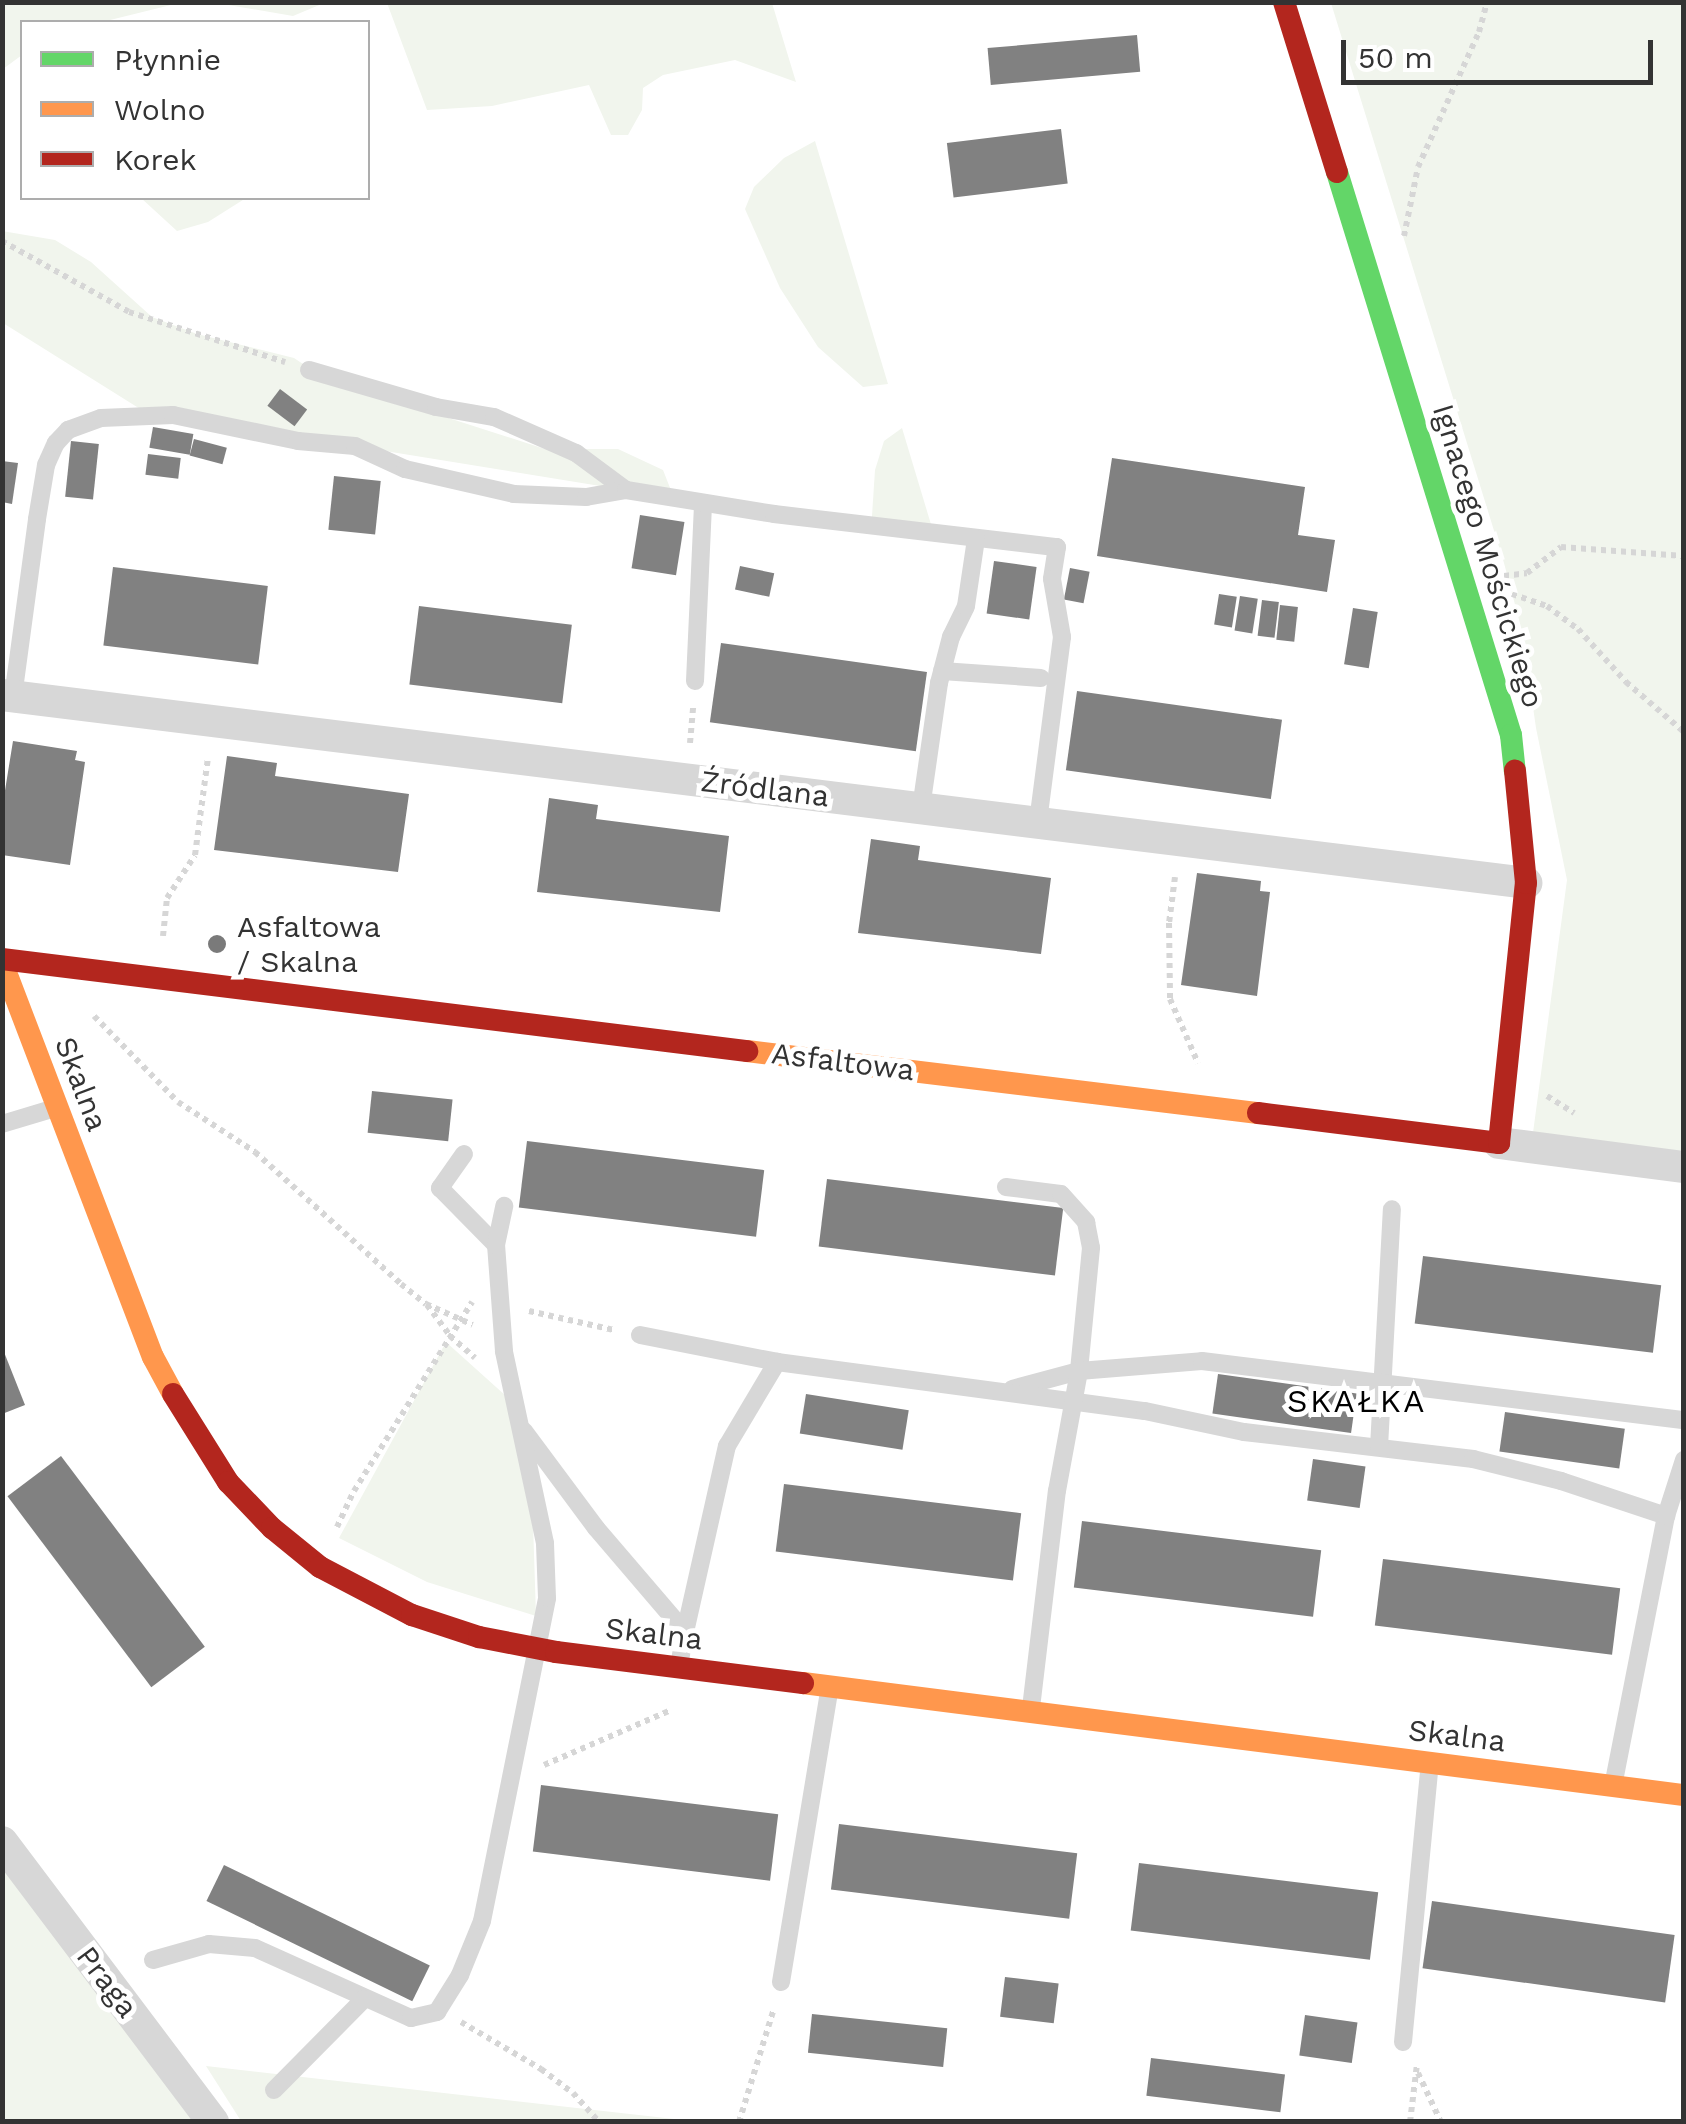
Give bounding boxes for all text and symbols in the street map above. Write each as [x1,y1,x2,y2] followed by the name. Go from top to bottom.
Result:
[20,20,370,200] legend
[1346,20,1658,82] scale bar
[1358,40,1433,75] text: 50 m
[114,42,221,77] text: Płynnie
[114,92,206,127] text: Wolno
[114,142,197,177] text: Korek
[1425,400,1551,712] street label: Ignacego Mościckiego
[699,763,831,815] street label: Źródlana
[237,909,381,980] place label: Asfaltowa / Skalna
[206,933,228,955] marker: Asfaltowa / Skalna
[47,1032,115,1136] street label: Skalna
[769,1035,917,1089] street label: Asfaltowa
[1287,1382,1427,1420] district label: SKAŁKA
[603,1610,705,1658] street label: Skalna
[1406,1712,1508,1760] street label: Skalna
[69,1939,145,2025] street label: Praga

